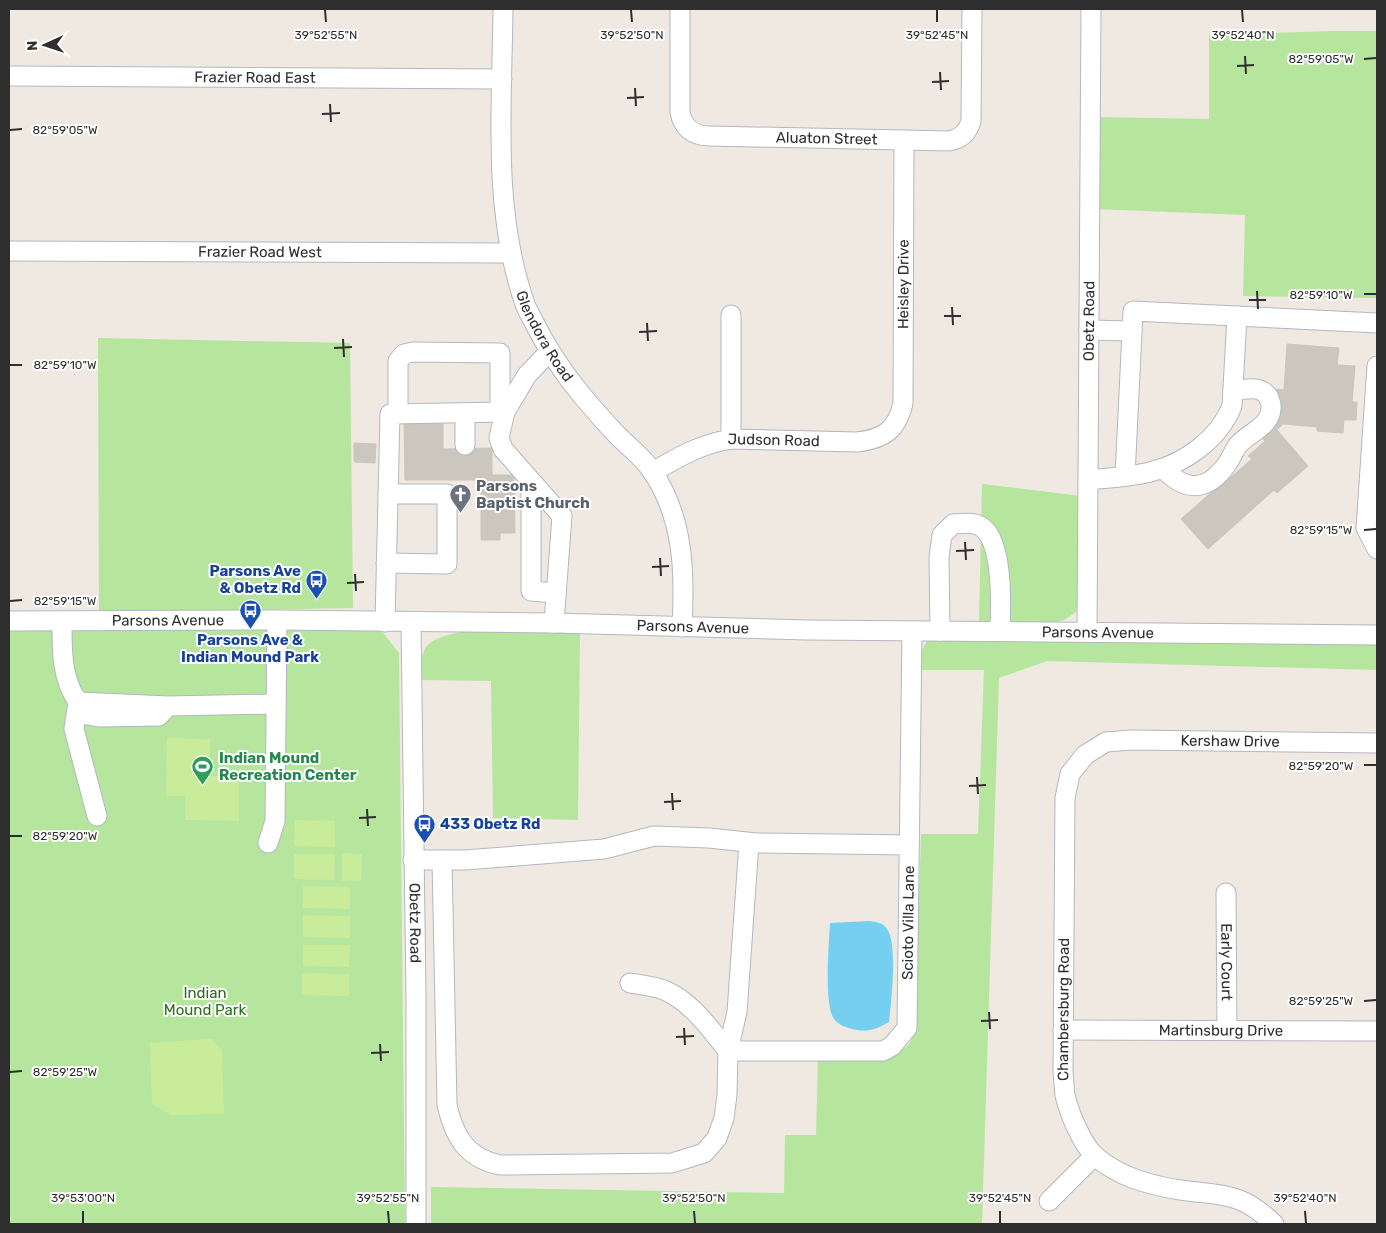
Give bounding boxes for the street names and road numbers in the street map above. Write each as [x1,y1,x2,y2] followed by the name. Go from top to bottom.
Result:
[194,68,316,87] street label: Frazier Road East
[776,128,878,149] street label: Aluaton Street
[894,239,913,329] street label: Heisley Drive
[198,243,322,261] street label: Frazier Road West
[1080,281,1098,361] street label: Obetz Road
[512,288,577,385] street label: Glendora Road
[728,430,820,450] street label: Judson Road
[112,611,224,630] street label: Parsons Avenue
[637,616,749,637] street label: Parsons Avenue
[1042,623,1154,642] street label: Parsons Avenue
[1180,732,1280,751] street label: Kershaw Drive
[899,865,918,980] street label: Scioto Villa Lane
[405,883,425,963] street label: Obetz Road
[1217,923,1236,1001] street label: Early Court
[1054,938,1073,1082] street label: Chambersburg Road
[1159,1021,1283,1040] street label: Martinsburg Drive

